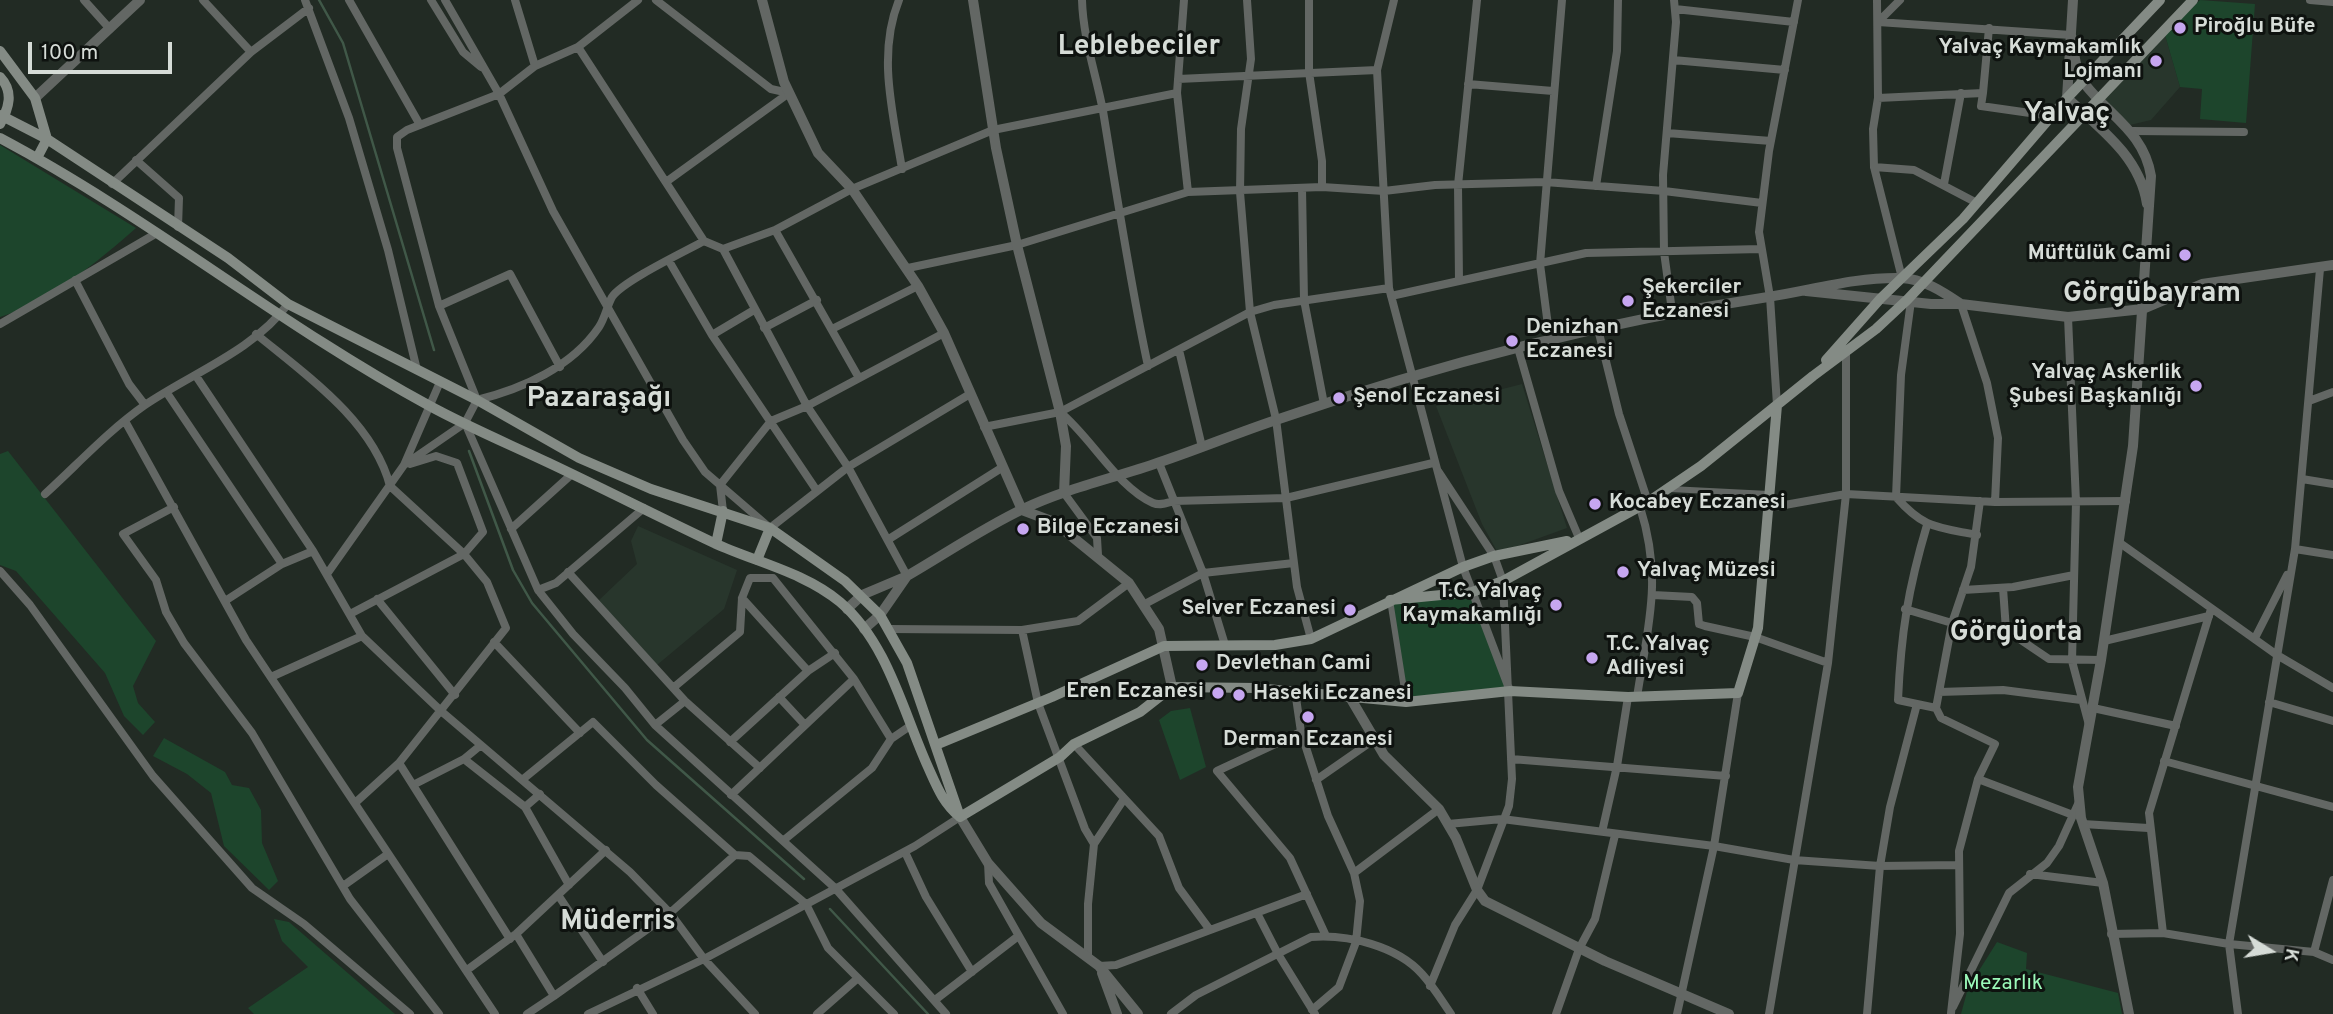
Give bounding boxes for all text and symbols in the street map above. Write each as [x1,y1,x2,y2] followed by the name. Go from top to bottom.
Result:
[2194,15,2315,41] place label: Piroğlu Büfe
[2172,20,2188,36] marker: Piroğlu Büfe
[32,28,175,72] scale bar
[1058,31,1220,65] district label: Leblebeciler
[1938,36,2142,86] place label: Yalvaç Kaymakamlık Lojmanı
[41,40,98,67] text: 100 m
[2148,53,2164,69] marker: Yalvaç Kaymakamlık Lojmanı
[2024,98,2110,132] district label: Yalvaç
[2028,242,2171,268] place label: Müftülük Cami
[2177,247,2193,263] marker: Müftülük Cami
[1642,276,1741,326] place label: Şekerciler Eczanesi
[2063,278,2241,312] district label: Görgübayram
[1620,293,1636,309] marker: Şekerciler Eczanesi
[1526,316,1619,366] place label: Denizhan Eczanesi
[1504,333,1520,349] marker: Denizhan Eczanesi
[2009,361,2182,411] place label: Yalvaç Askerlik Şubesi Başkanlığı
[2188,378,2204,394] marker: Yalvaç Askerlik Şubesi Başkanlığı
[527,383,671,417] district label: Pazaraşağı
[1353,385,1500,411] place label: Şenol Eczanesi
[1331,390,1347,406] marker: Şenol Eczanesi
[1609,491,1786,517] place label: Kocabey Eczanesi
[1587,496,1603,512] marker: Kocabey Eczanesi
[1037,516,1180,542] place label: Bilge Eczanesi
[1015,521,1031,537] marker: Bilge Eczanesi
[1637,559,1776,585] place label: Yalvaç Müzesi
[1615,564,1631,580] marker: Yalvaç Müzesi
[1402,580,1542,630] place label: T.C. Yalvaç Kaymakamlığı
[1181,597,1336,623] place label: Selver Eczanesi
[1548,597,1564,613] marker: T.C. Yalvaç Kaymakamlığı
[1342,602,1358,618] marker: Selver Eczanesi
[1950,617,2082,651] district label: Görgüorta
[1606,633,1710,683] place label: T.C. Yalvaç Adliyesi
[1584,650,1600,666] marker: T.C. Yalvaç Adliyesi
[1216,652,1371,678] place label: Devlethan Cami
[1194,657,1210,673] marker: Devlethan Cami
[1066,680,1204,706] place label: Eren Eczanesi
[1253,682,1412,708] place label: Haseki Eczanesi
[1210,685,1226,701] marker: Eren Eczanesi
[1231,687,1247,703] marker: Haseki Eczanesi
[1300,709,1316,725] marker: Derman Eczanesi
[1223,728,1393,754] place label: Derman Eczanesi
[560,906,676,940] district label: Müderris
[2235,916,2305,986] north arrow
[2278,946,2304,964] text: K
[1963,972,2043,998] park label: Mezarlık

